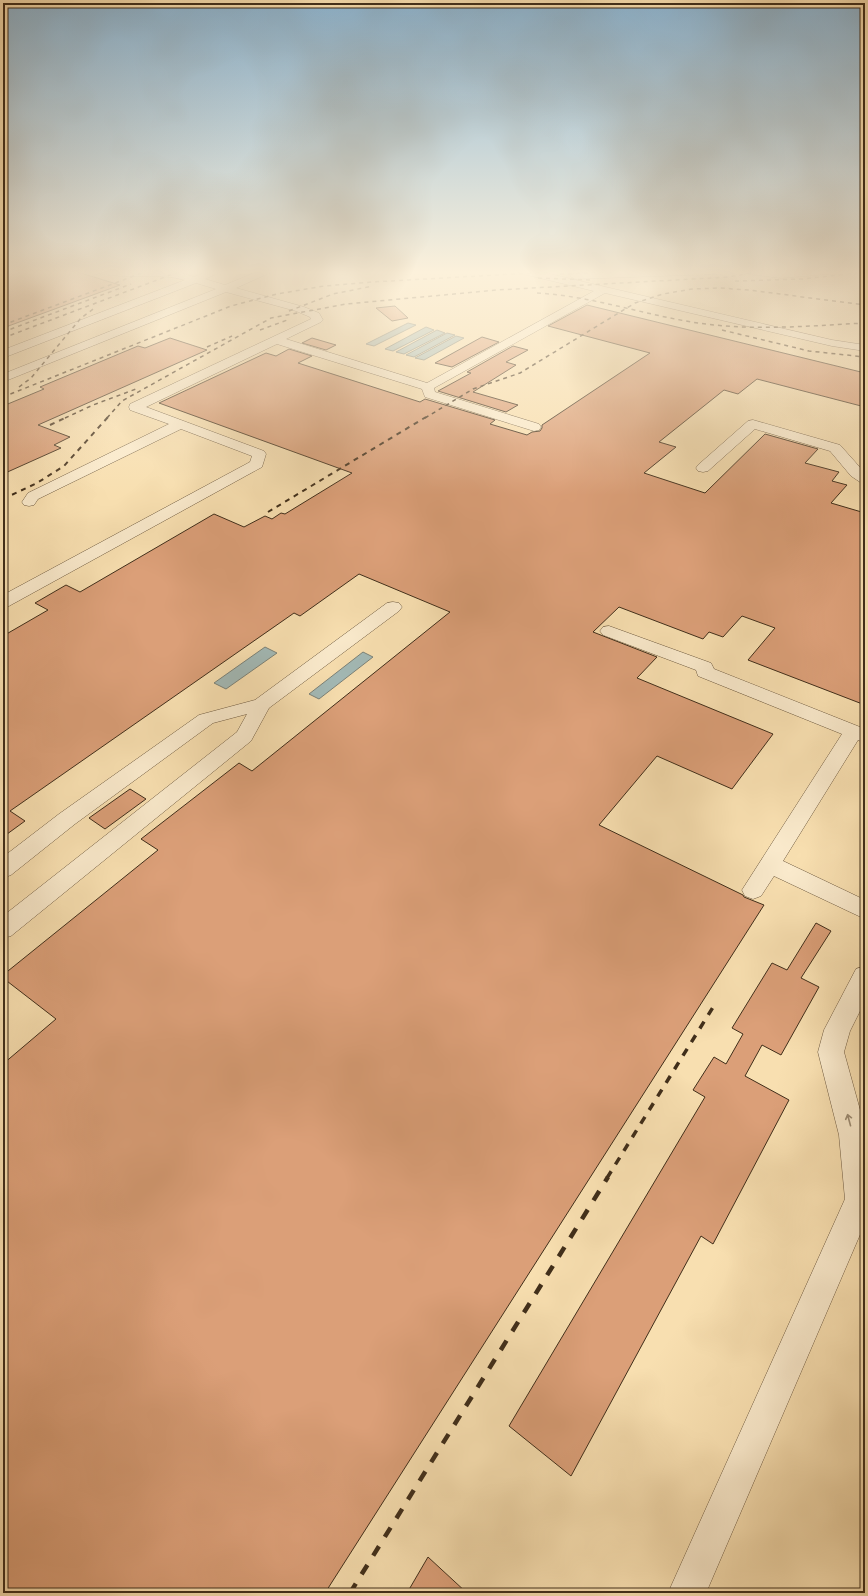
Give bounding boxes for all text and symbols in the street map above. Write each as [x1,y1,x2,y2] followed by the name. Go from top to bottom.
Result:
[845,1114,853,1127] one-way arrow

